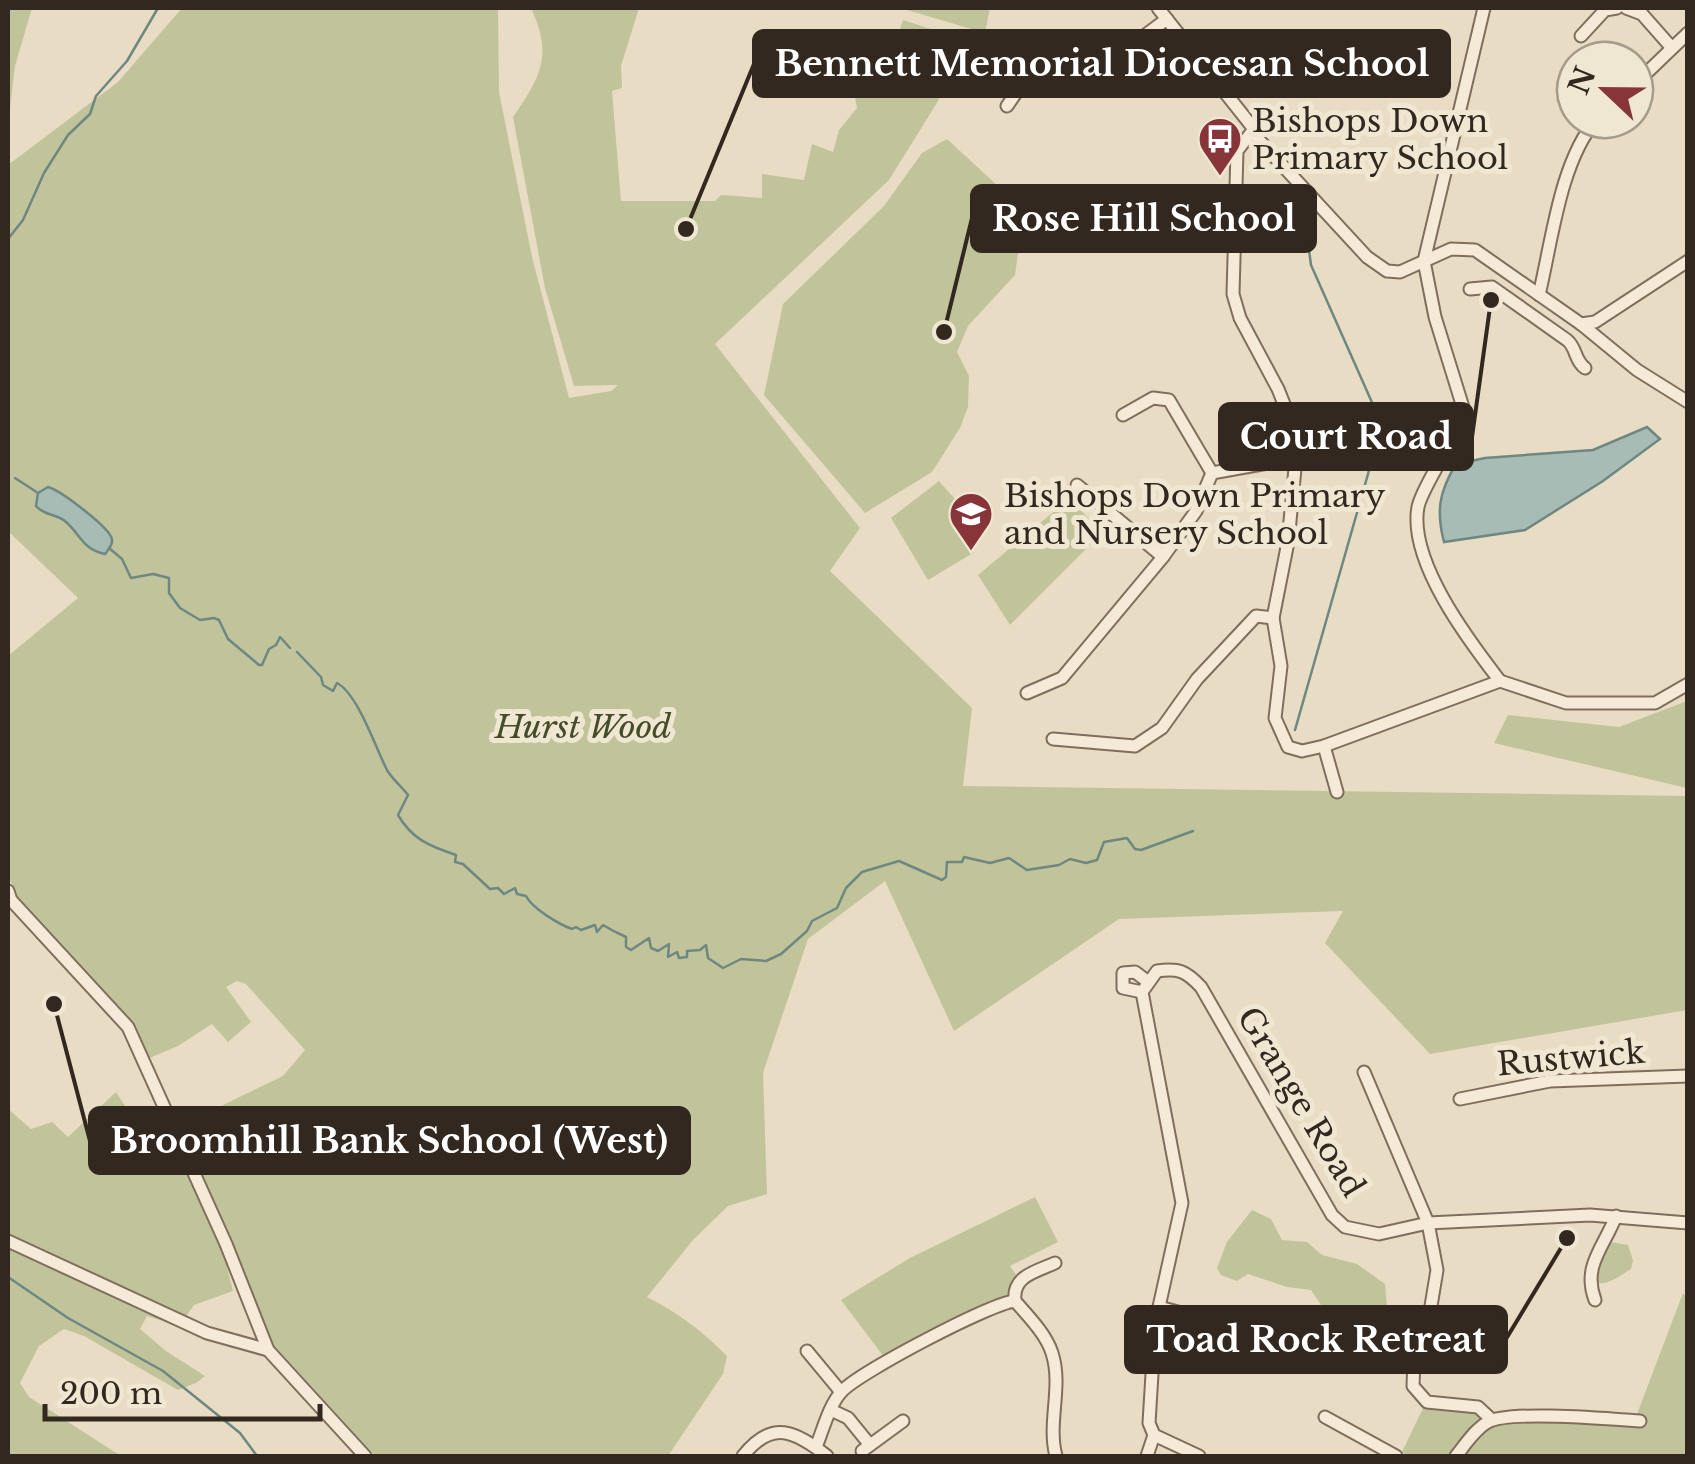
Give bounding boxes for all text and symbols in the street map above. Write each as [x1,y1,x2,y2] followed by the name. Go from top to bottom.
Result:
[754,31,1449,96] callout: Bennett Memorial Diocesan School
[1555,40,1655,140] north arrow
[774,42,1430,85] text: Bennett Memorial Diocesan School
[1561,62,1603,100] text: N
[1252,101,1508,178] place label: Bishops Down Primary School
[1197,116,1243,177] bus stop icon: Bishops Down Primary School
[972,186,1315,251] callout: Rose Hill School
[992,197,1296,240] text: Rose Hill School
[1220,404,1472,469] callout: Court Road
[1240,415,1452,458] text: Court Road
[1004,476,1386,553] place label: Bishops Down Primary and Nursery School
[948,491,994,552] school or university icon: Bishops Down Primary and Nursery School
[494,707,672,747] park label: Hurst Wood
[1229,1000,1373,1204] street label: Grange Road
[1495,1032,1647,1084] street label: Rustwick
[90,1108,689,1173] callout: Broomhill Bank School (West)
[110,1119,668,1162] text: Broomhill Bank School (West)
[1126,1307,1506,1372] callout: Toad Rock Retreat
[1146,1318,1486,1361] text: Toad Rock Retreat
[45,1359,320,1421] scale bar
[60,1375,162,1412] text: 200 m

